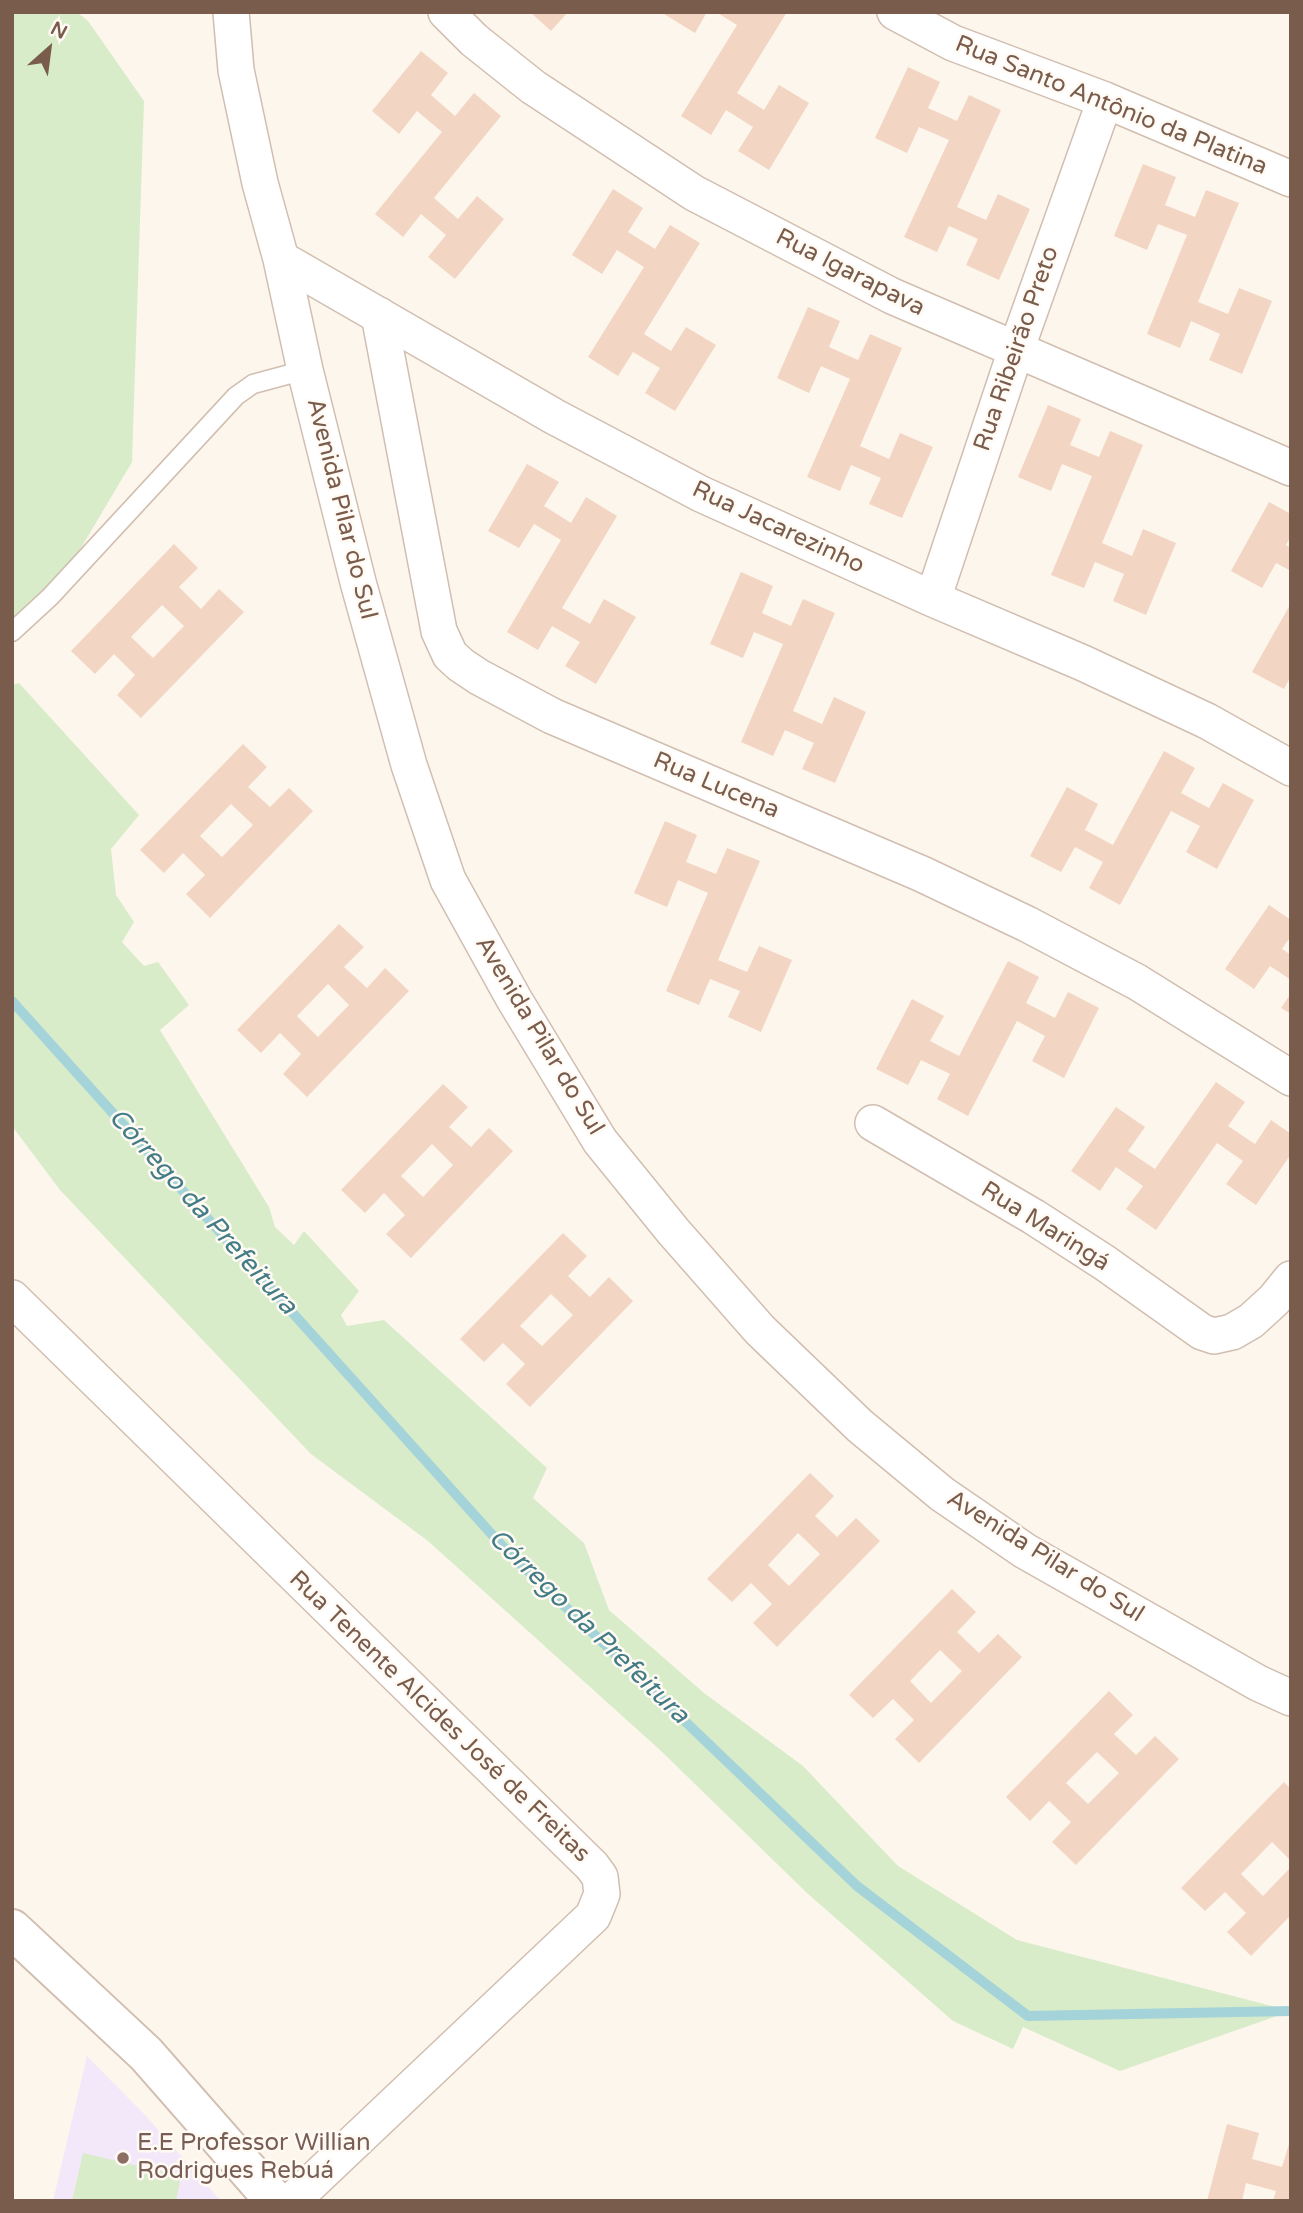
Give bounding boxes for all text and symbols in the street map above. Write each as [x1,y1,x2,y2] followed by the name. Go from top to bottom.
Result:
[14,14,84,84] north arrow
[47,17,71,44] text: N
[951,30,1271,182] street label: Rua Santo Antônio da Platina
[771,223,929,323] street label: Rua Igarapava
[968,243,1066,455] street label: Rua Ribeirão Preto
[300,396,382,622] street label: Avenida Pilar do Sul
[687,476,869,580] street label: Rua Jacarezinho
[649,747,783,825] street label: Rua Lucena
[468,931,610,1141] street label: Avenida Pilar do Sul
[101,1102,303,1322] water label: Córrego da Prefeitura
[975,1176,1115,1278] street label: Rua Maringá
[941,1485,1149,1629] street label: Avenida Pilar do Sul
[481,1523,695,1731] water label: Córrego da Prefeitura
[283,1565,595,1869] street label: Rua Tenente Alcides José de Freitas
[137,2130,370,2186] place label: E.E Professor Willian Rodrigues Rebuá
[115,2150,131,2166] marker: E.E Professor Willian Rodrigues Rebuá

